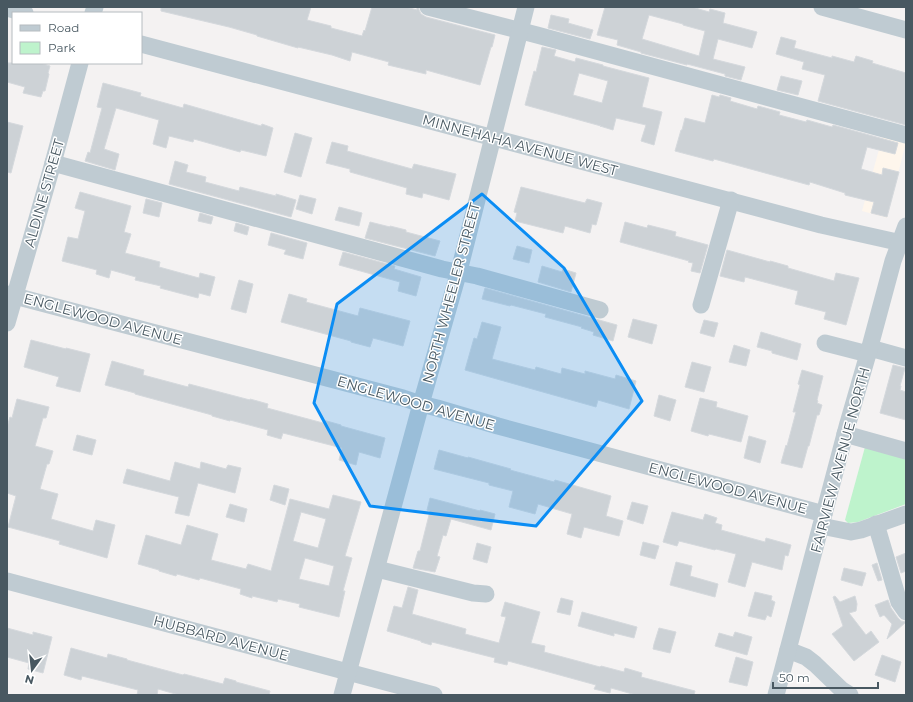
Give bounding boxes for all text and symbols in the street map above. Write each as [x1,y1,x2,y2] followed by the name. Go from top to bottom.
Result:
[12,12,142,64] legend
[48,20,79,35] text: Road
[48,40,76,55] text: Park
[420,110,620,180] street label: MINNEHAHA AVENUE WEST
[20,137,68,249] street label: ALDINE STREET
[418,201,484,385] street label: NORTH WHEELER STREET
[22,289,184,349] street label: ENGLEWOOD AVENUE
[807,365,873,555] street label: FAIRVIEW AVENUE NORTH
[335,372,497,434] street label: ENGLEWOOD AVENUE
[647,458,809,518] street label: ENGLEWOOD AVENUE
[151,611,291,665] street label: HUBBARD AVENUE
[12,650,52,690] north arrow
[773,664,878,690] scale bar
[779,670,810,685] text: 50 m
[23,672,36,688] text: N

